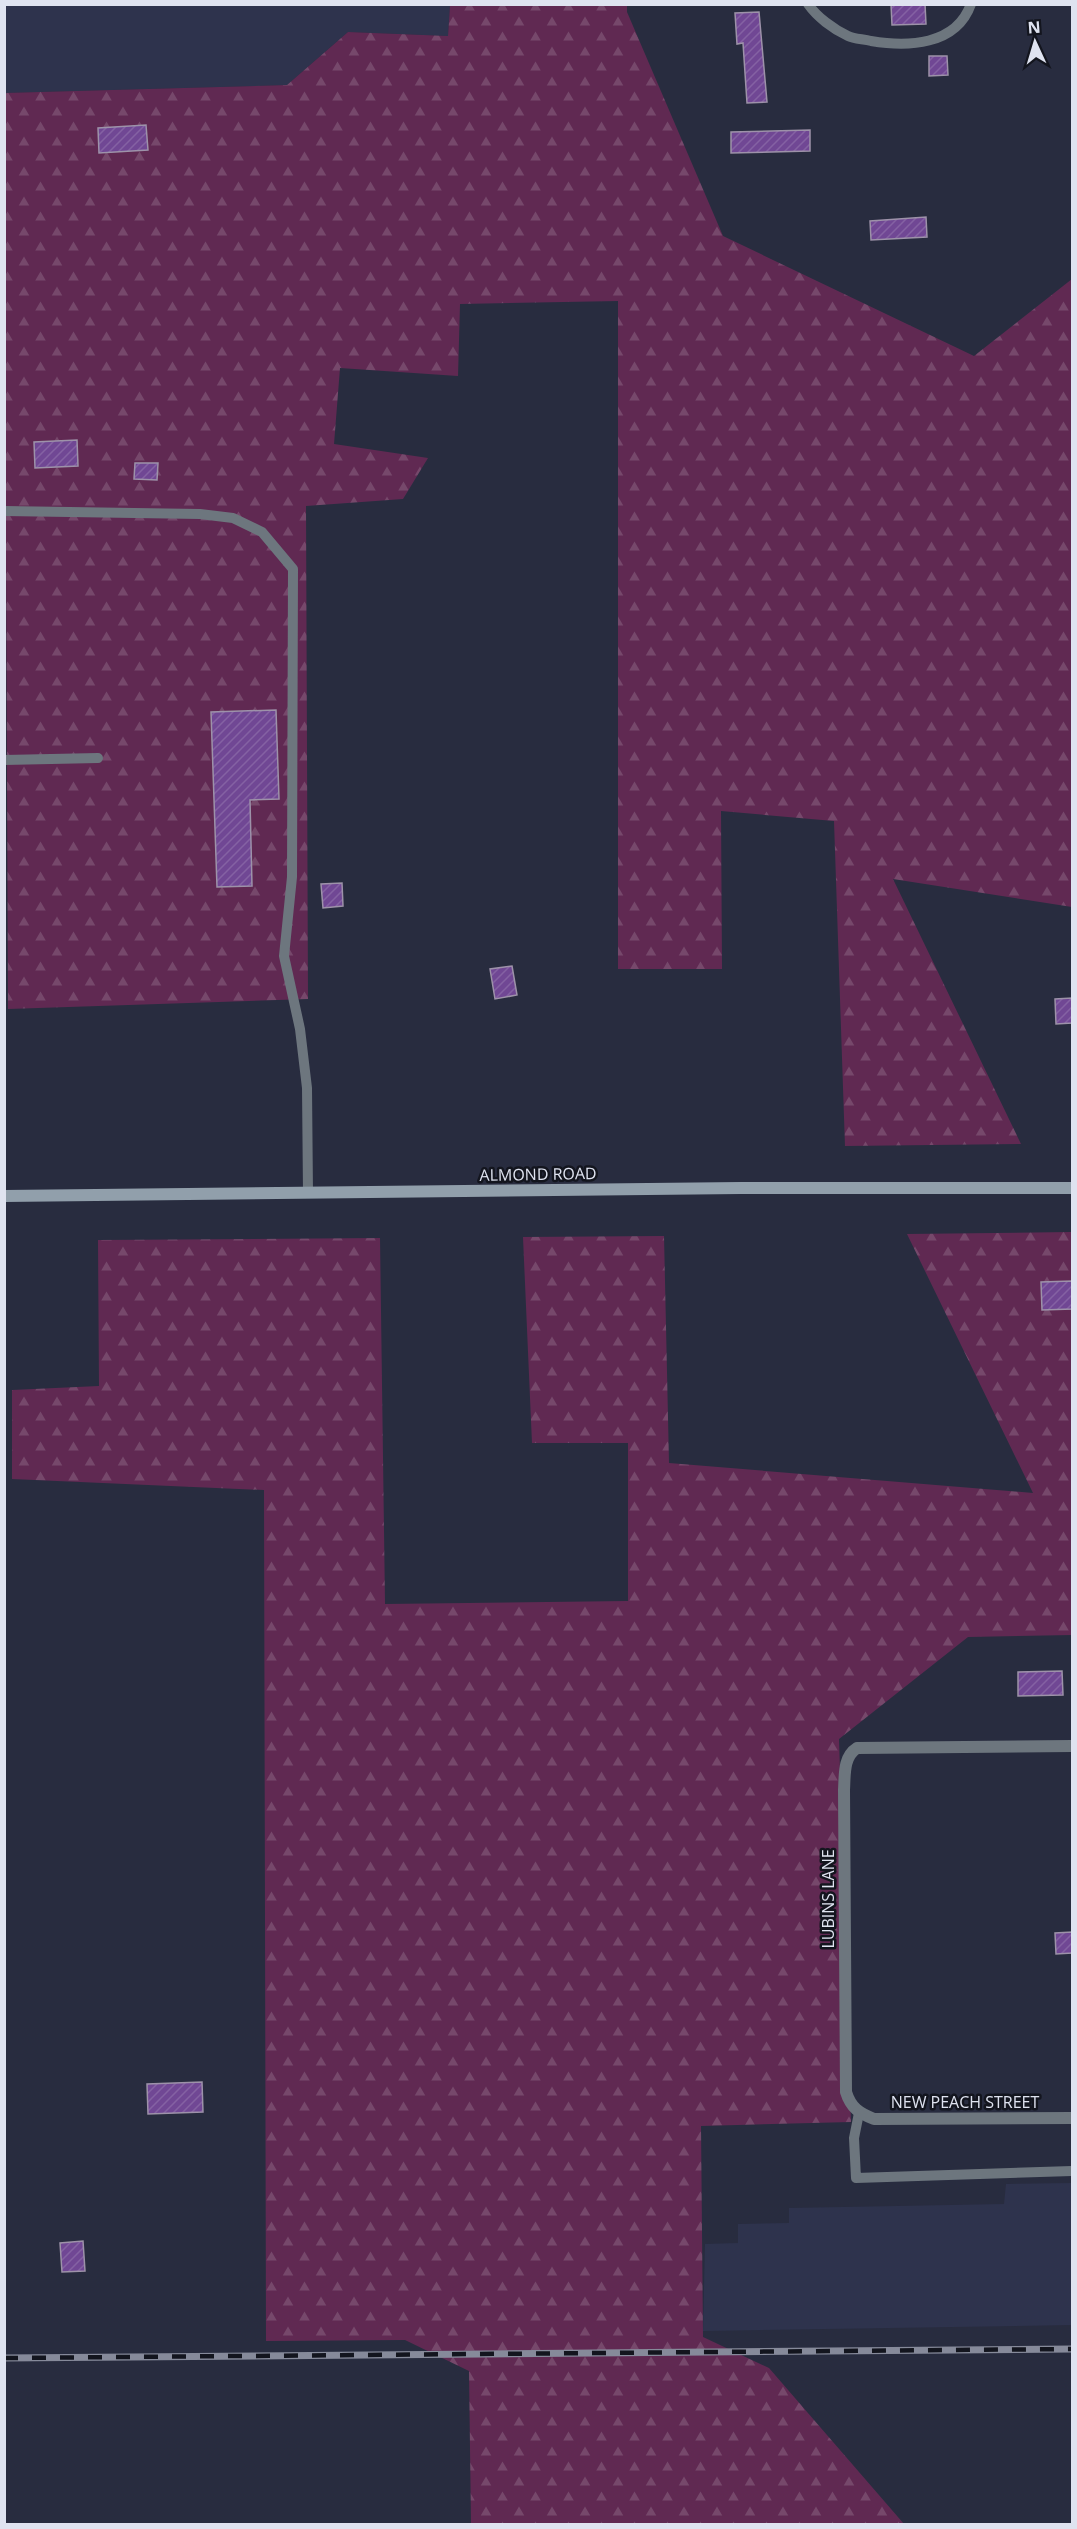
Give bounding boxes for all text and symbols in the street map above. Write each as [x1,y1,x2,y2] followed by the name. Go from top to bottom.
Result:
[1005,12,1065,72] north arrow
[1027,16,1041,38] text: N
[479,1162,597,1186] street label: ALMOND ROAD
[817,1849,839,1949] street label: LUBINS LANE
[891,2091,1039,2113] street label: NEW PEACH STREET

